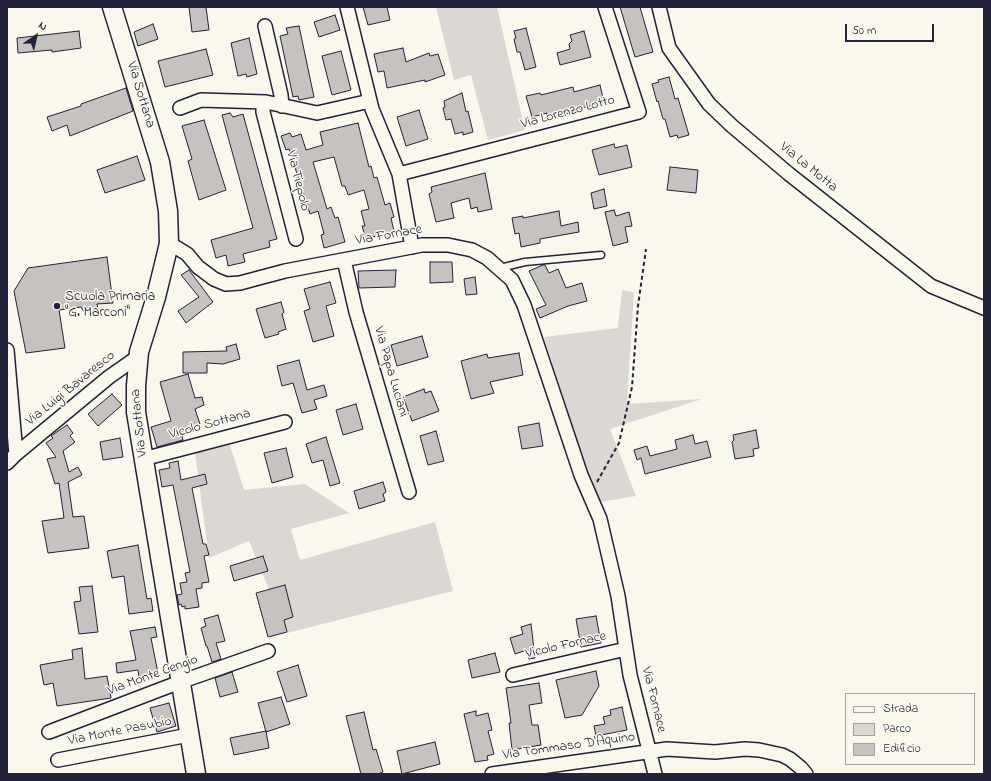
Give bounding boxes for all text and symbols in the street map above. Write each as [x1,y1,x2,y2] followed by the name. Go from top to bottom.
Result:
[16,16,56,56] north arrow
[847,16,936,42] scale bar
[35,17,50,35] text: N
[852,22,876,40] text: 50 m
[122,60,158,130] street label: Via Sottana
[519,92,617,134] street label: Via Lorenzo Lotto
[776,139,840,197] street label: Via La Motta
[281,149,313,213] street label: Via Tiepolo
[354,222,424,250] street label: Via Fornace
[65,290,155,322] place label: Scuola Primaria "G. Marconi"
[52,301,62,311] marker: Scuola Primaria "G. Marconi"
[369,325,411,419] street label: Via Papa Luciani
[23,348,119,430] street label: Via Luigi Bavaresco
[128,388,152,458] street label: Via Sottana
[167,406,253,444] street label: Vicolo Sottana
[524,629,608,663] street label: Vicolo Fornace
[106,652,200,700] street label: Via Monte Cengio
[637,665,669,735] street label: Via Fornace
[845,693,975,765] legend
[883,700,918,718] text: Strada
[67,714,173,750] street label: Via Monte Pasubio
[883,720,911,738] text: Parco
[502,729,636,765] street label: Via Tommaso D'Aquino
[883,740,921,758] text: Edificio

